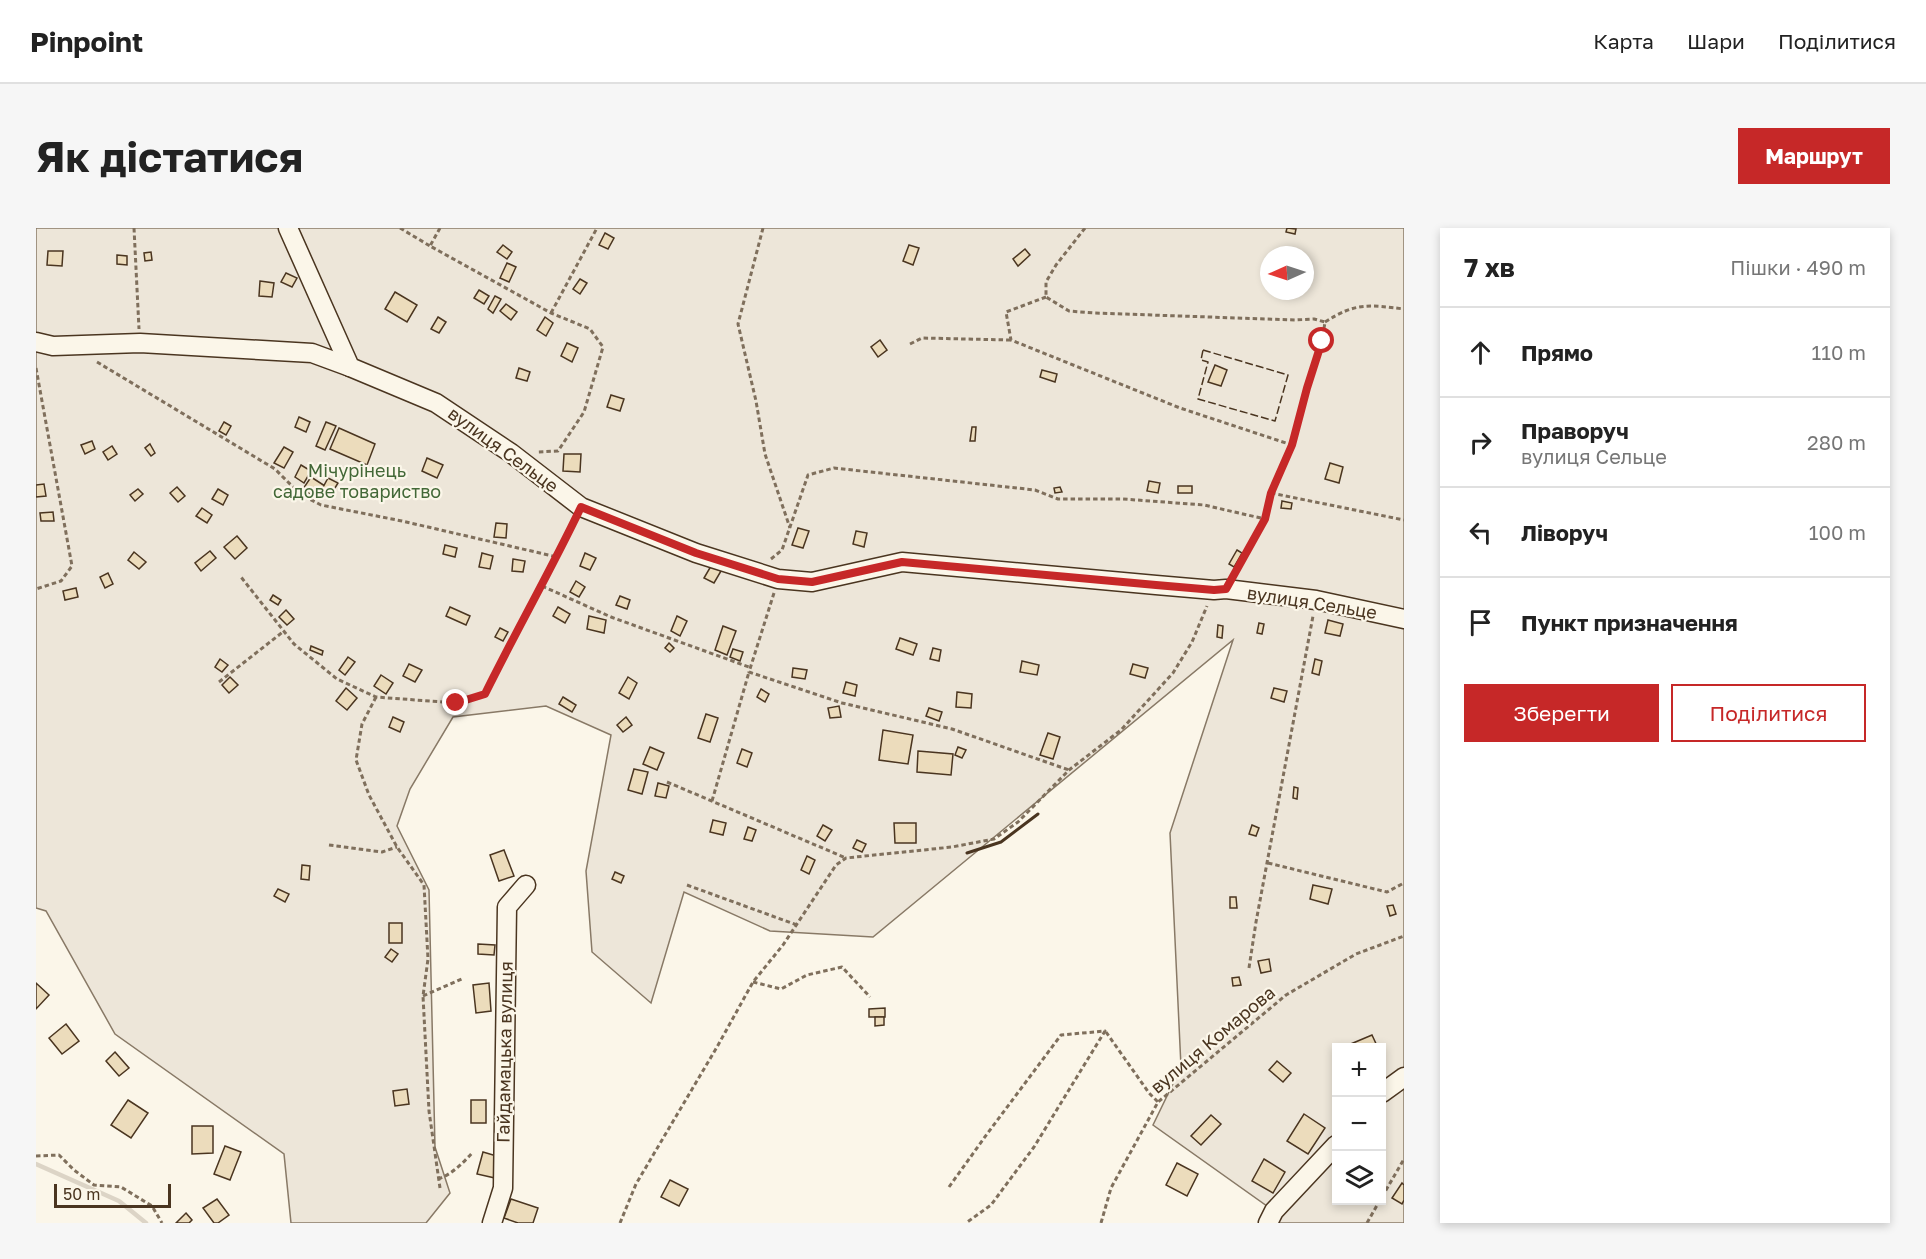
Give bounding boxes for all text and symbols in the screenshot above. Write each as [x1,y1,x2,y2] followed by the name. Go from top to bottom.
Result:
[30,25,143,58] text: Pinpoint
[1593,28,1654,54] text: Карта
[1687,28,1745,54] text: Шари
[1778,28,1896,54] text: Поділитися
[1738,128,1890,184] button: Маршрут
[36,131,303,181] text: Як дістатися
[1260,246,1314,300] north arrow
[1464,252,1515,283] text: 7 хв
[1730,255,1866,279] text: Пішки · 490 m
[1308,327,1334,353] route start
[1464,336,1497,369] icon: ahead
[1521,339,1593,366] text: Прямо
[1812,340,1866,364] text: 110 m
[444,402,563,497] street label: вулиця Сельце
[1521,417,1629,444] text: Праворуч
[1464,426,1497,459] icon: right
[1807,430,1866,454] text: 280 m
[1521,444,1667,468] text: вулиця Сельце
[273,459,441,502] park label: Мічурінець садове товариство
[1464,516,1497,549] icon: left
[1521,519,1608,546] text: Ліворуч
[1809,520,1866,544] text: 100 m
[1246,581,1379,623] street label: вулиця Сельце
[1464,606,1497,639] icon: arrive
[1521,609,1738,636] text: Пункт призначення
[1464,684,1659,742] button: Зберегти
[1671,684,1866,742] button: Поділитися
[442,689,468,715] route end
[491,961,517,1143] street label: Гайдамацька вулиця
[1146,981,1279,1098] street label: вулиця Комарова
[1332,1043,1386,1205] map controls
[1332,1043,1386,1097] button: +
[1332,1097,1386,1151] button: −
[1332,1151,1386,1205] button: layers
[54,1181,171,1208] scale bar
[63,1184,100,1204] text: 50 m

